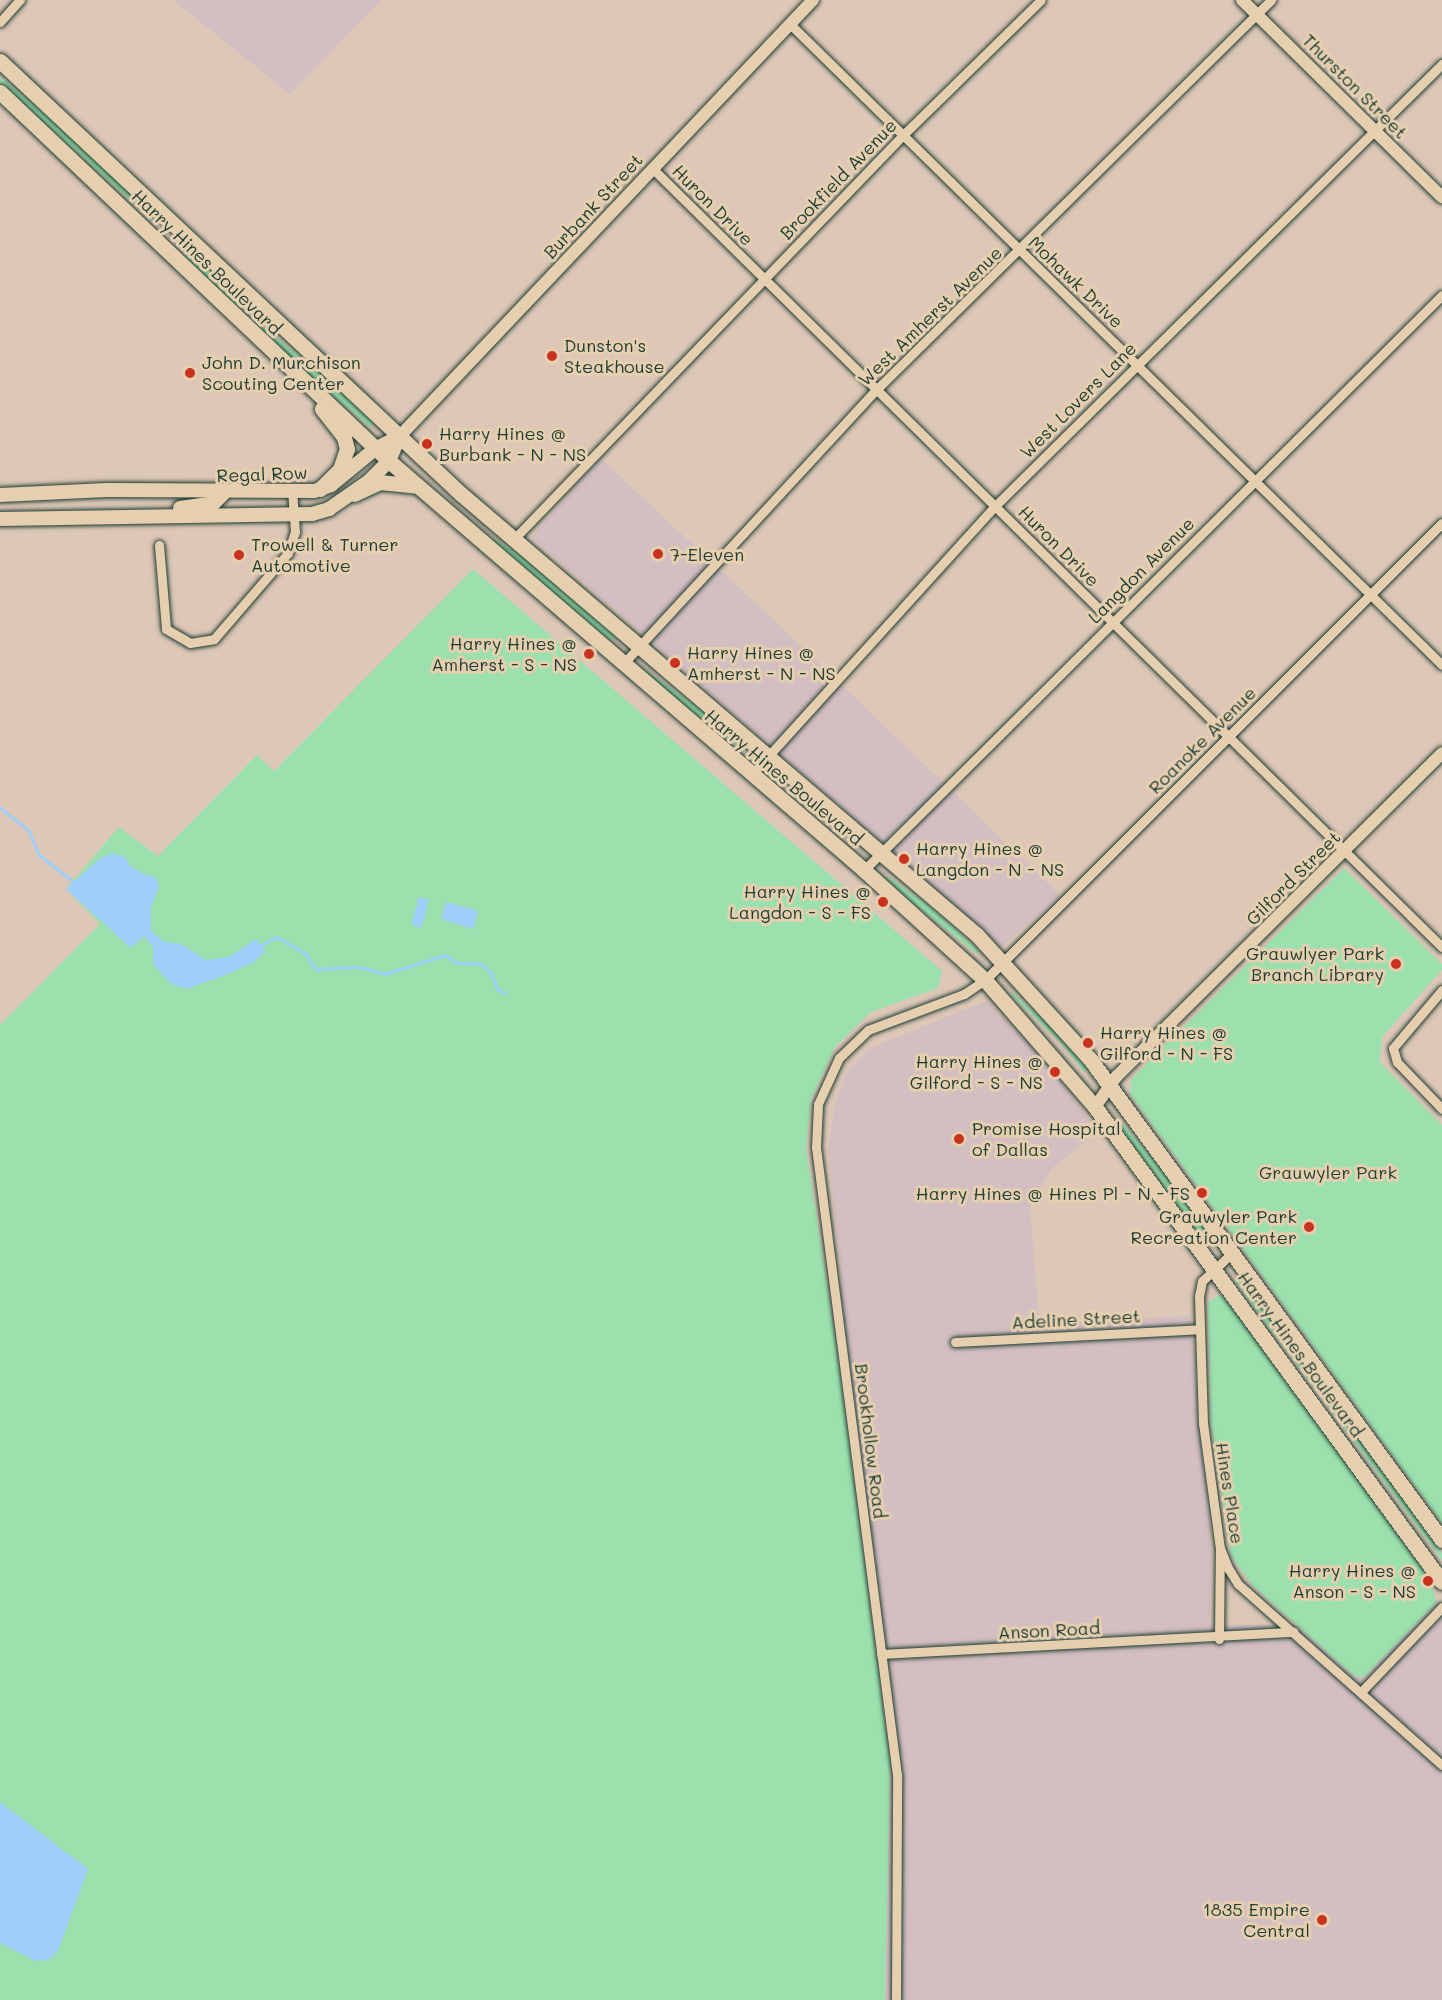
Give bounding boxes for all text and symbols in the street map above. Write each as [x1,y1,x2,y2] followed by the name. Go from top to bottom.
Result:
[1298,29,1412,143] street label: Thurston Street
[775,114,901,244] street label: Brookfield Avenue
[539,149,647,263] street label: Burbank Street
[668,160,758,250] street label: Huron Drive
[128,185,286,339] street label: Harry Hines Boulevard
[1024,231,1128,333] street label: Mohawk Drive
[854,242,1006,390] street label: West Amherst Avenue
[564,335,665,378] place label: Dunston's Steakhouse
[1015,337,1141,463] street label: West Lovers Lane
[545,349,559,363] marker: Dunston's Steakhouse
[202,352,361,394] place label: John D. Murchison Scouting Center
[183,366,197,380] marker: John D. Murchison Scouting Center
[439,423,586,466] place label: Harry Hines @ Burbank - N - NS
[420,437,434,451] marker: Harry Hines @ Burbank - N - NS
[216,462,308,486] street label: Regal Row
[1014,501,1104,591] street label: Huron Drive
[1083,512,1199,628] street label: Langdon Avenue
[251,534,398,576] place label: Trowell & Turner Automotive
[670,543,744,565] place label: 7-Eleven
[651,547,665,561] marker: 7-Eleven
[232,548,246,562] marker: Trowell & Turner Automotive
[431,633,577,676] place label: Harry Hines @ Amherst - S - NS
[687,642,836,684] place label: Harry Hines @ Amherst - N - NS
[582,647,596,661] marker: Harry Hines @ Amherst - S - NS
[668,656,682,670] marker: Harry Hines @ Amherst - N - NS
[1144,682,1260,798] street label: Roanoke Avenue
[701,705,867,849] street label: Harry Hines Boulevard
[1241,826,1345,930] street label: Gilford Street
[916,838,1064,880] place label: Harry Hines @ Langdon - N - NS
[897,852,911,866] marker: Harry Hines @ Langdon - N - NS
[729,881,871,924] place label: Harry Hines @ Langdon - S - FS
[876,895,890,909] marker: Harry Hines @ Langdon - S - FS
[1246,943,1384,986] place label: Grauwlyer Park Branch Library
[1389,957,1403,971] marker: Grauwlyer Park Branch Library
[1100,1022,1233,1064] place label: Harry Hines @ Gilford - N - FS
[1081,1036,1095,1050] marker: Harry Hines @ Gilford - N - FS
[910,1051,1043,1094] place label: Harry Hines @ Gilford - S - NS
[1048,1065,1062,1079] marker: Harry Hines @ Gilford - S - NS
[972,1118,1121,1160] place label: Promise Hospital of Dallas
[950,1130,968,1148] marker: Promise Hospital of Dallas
[1259,1161,1397,1183] park label: Grauwyler Park
[916,1182,1190,1204] place label: Harry Hines @ Hines Pl - N - FS
[1195,1186,1209,1200] marker: Harry Hines @ Hines Pl - N - FS
[1130,1206,1297,1248] place label: Grauwyler Park Recreation Center
[1302,1220,1316,1234] marker: Grauwyler Park Recreation Center
[1234,1267,1368,1441] street label: Harry Hines Boulevard
[1011,1305,1141,1333] street label: Adeline Street
[851,1362,891,1520] street label: Brookhollow Road
[1211,1441,1249,1545] street label: Hines Place
[1289,1560,1416,1602] place label: Harry Hines @ Anson - S - NS
[1421,1574,1435,1588] marker: Harry Hines @ Anson - S - NS
[997,1617,1101,1643] street label: Anson Road
[1203,1899,1310,1942] place label: 1835 Empire Central
[1315,1913,1329,1927] marker: 1835 Empire Central

